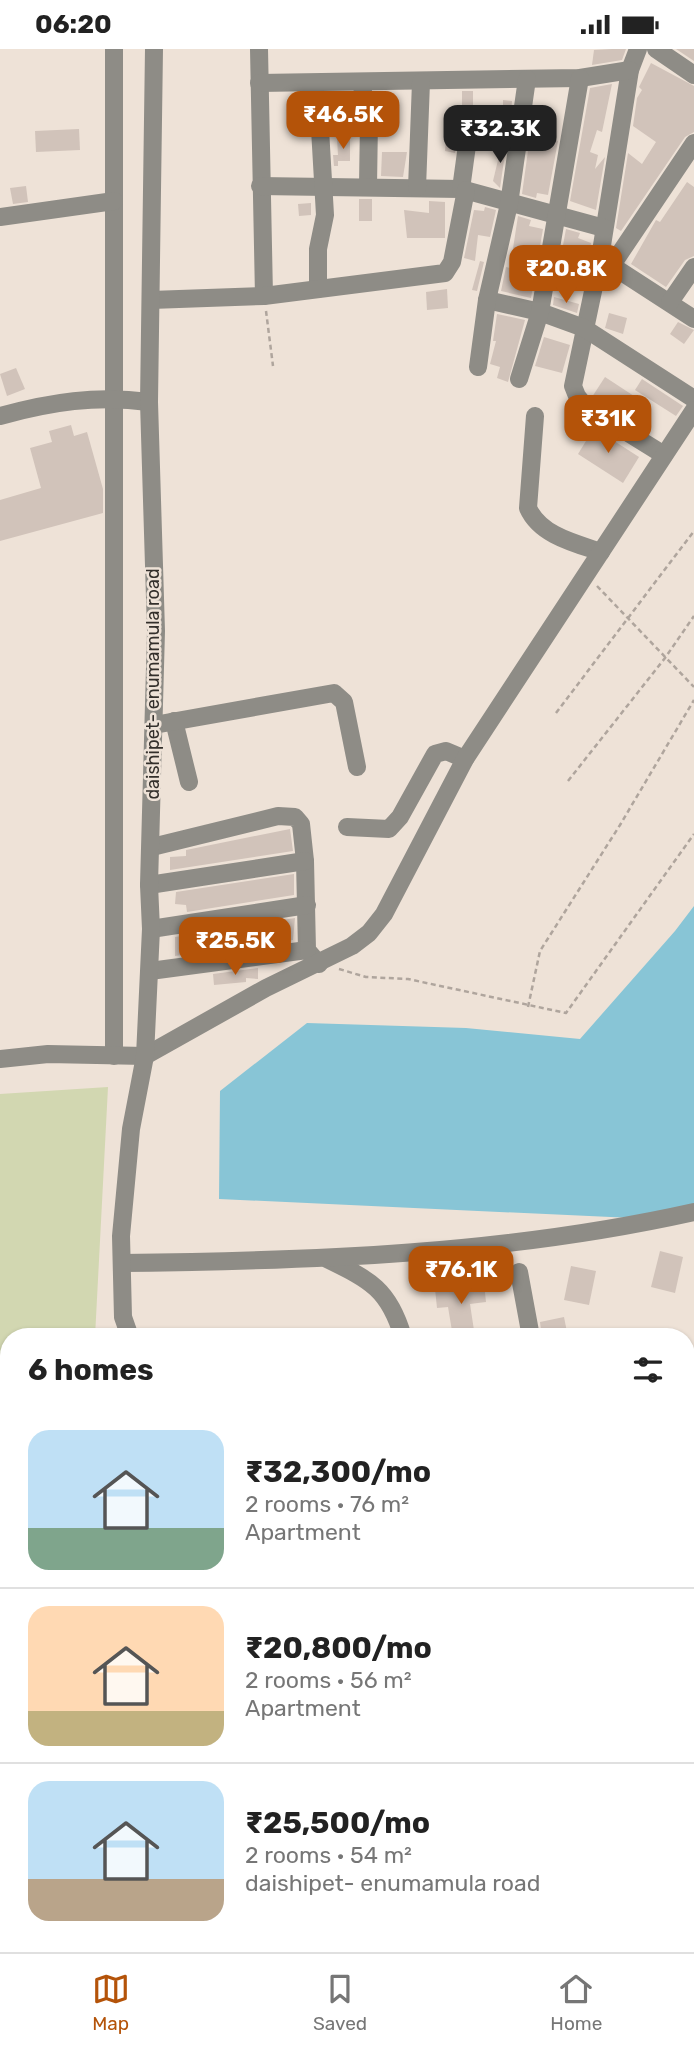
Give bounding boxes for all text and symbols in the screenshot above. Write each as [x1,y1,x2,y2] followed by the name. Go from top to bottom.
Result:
[35,9,112,40] text: 06:20
[286,91,400,151] pin: ₹46.5K
[302,100,384,128] text: ₹46.5K
[443,106,557,165] pin: ₹32.3K
[460,114,540,142] text: ₹32.3K
[509,245,623,305] pin: ₹20.8K
[525,254,607,282] text: ₹20.8K
[567,395,649,455] pin: ₹31K
[580,404,636,432] text: ₹31K
[142,568,164,800] street label: daishipet- enumamula road
[178,918,292,977] pin: ₹25.5K
[195,926,275,954] text: ₹25.5K
[404,1247,518,1306] pin: ₹76.1K
[424,1255,498,1283] text: ₹76.1K
[629,1351,667,1389] icon: filters
[28,1352,154,1388] text: 6 homes
[245,1454,431,1490] text: ₹32,300/mo
[84,1458,168,1542] icon: home
[245,1490,409,1518] text: 2 rooms · 76 m²
[245,1518,361,1546] text: Apartment
[245,1630,432,1666] text: ₹20,800/mo
[84,1634,168,1718] icon: home
[245,1666,412,1694] text: 2 rooms · 56 m²
[245,1694,361,1722] text: Apartment
[245,1805,430,1841] text: ₹25,500/mo
[84,1809,168,1893] icon: home
[245,1841,412,1869] text: 2 rooms · 54 m²
[245,1869,540,1897] text: daishipet- enumamula road
[92,1970,130,2035] tab: Map
[313,1970,367,2035] tab: Saved
[550,1970,602,2035] tab: Home

